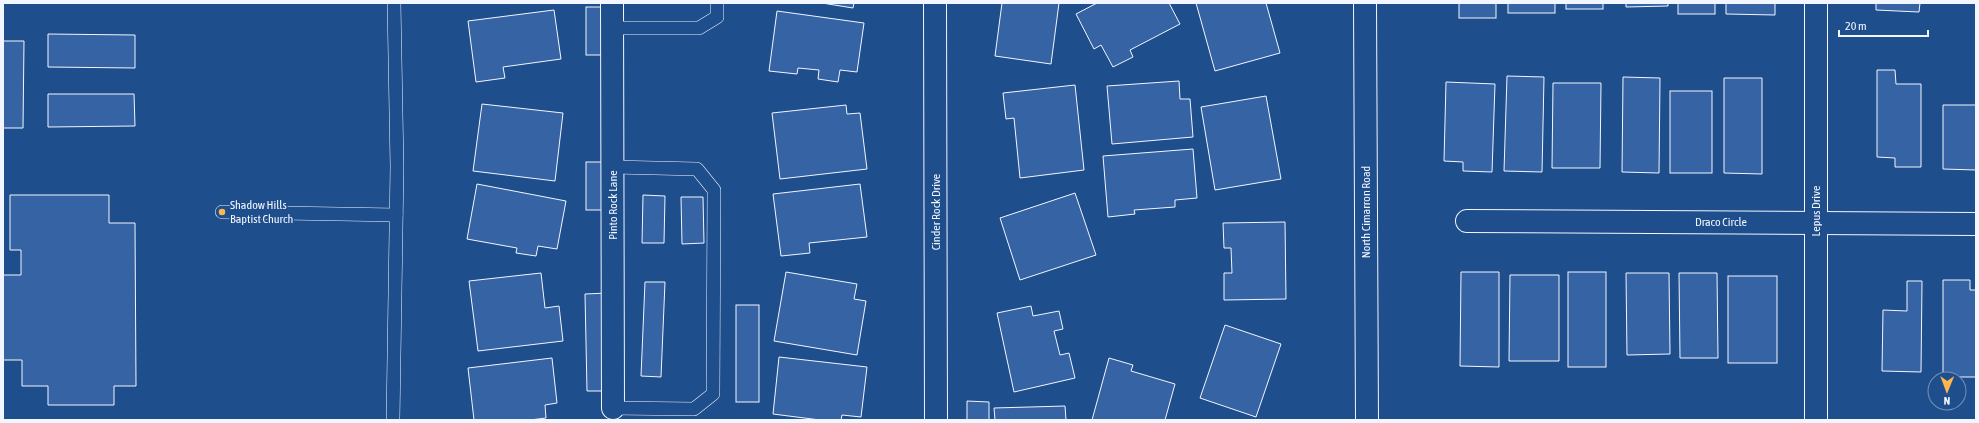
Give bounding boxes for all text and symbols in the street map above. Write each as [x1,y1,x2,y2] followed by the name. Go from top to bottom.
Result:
[1839,12,1928,38] scale bar
[1845,19,1867,33] text: 20 m
[1359,166,1373,258] street label: North Cimarron Road
[606,170,620,240] street label: Pinto Rock Lane
[929,174,943,250] street label: Cinder Rock Drive
[1809,186,1823,236] street label: Lepus Drive
[230,198,293,226] place label: Shadow Hills Baptist Church
[217,207,227,217] marker: Shadow Hills Baptist Church
[1695,215,1747,229] street label: Draco Circle
[1927,371,1967,411] north arrow
[1943,395,1950,407] text: N

